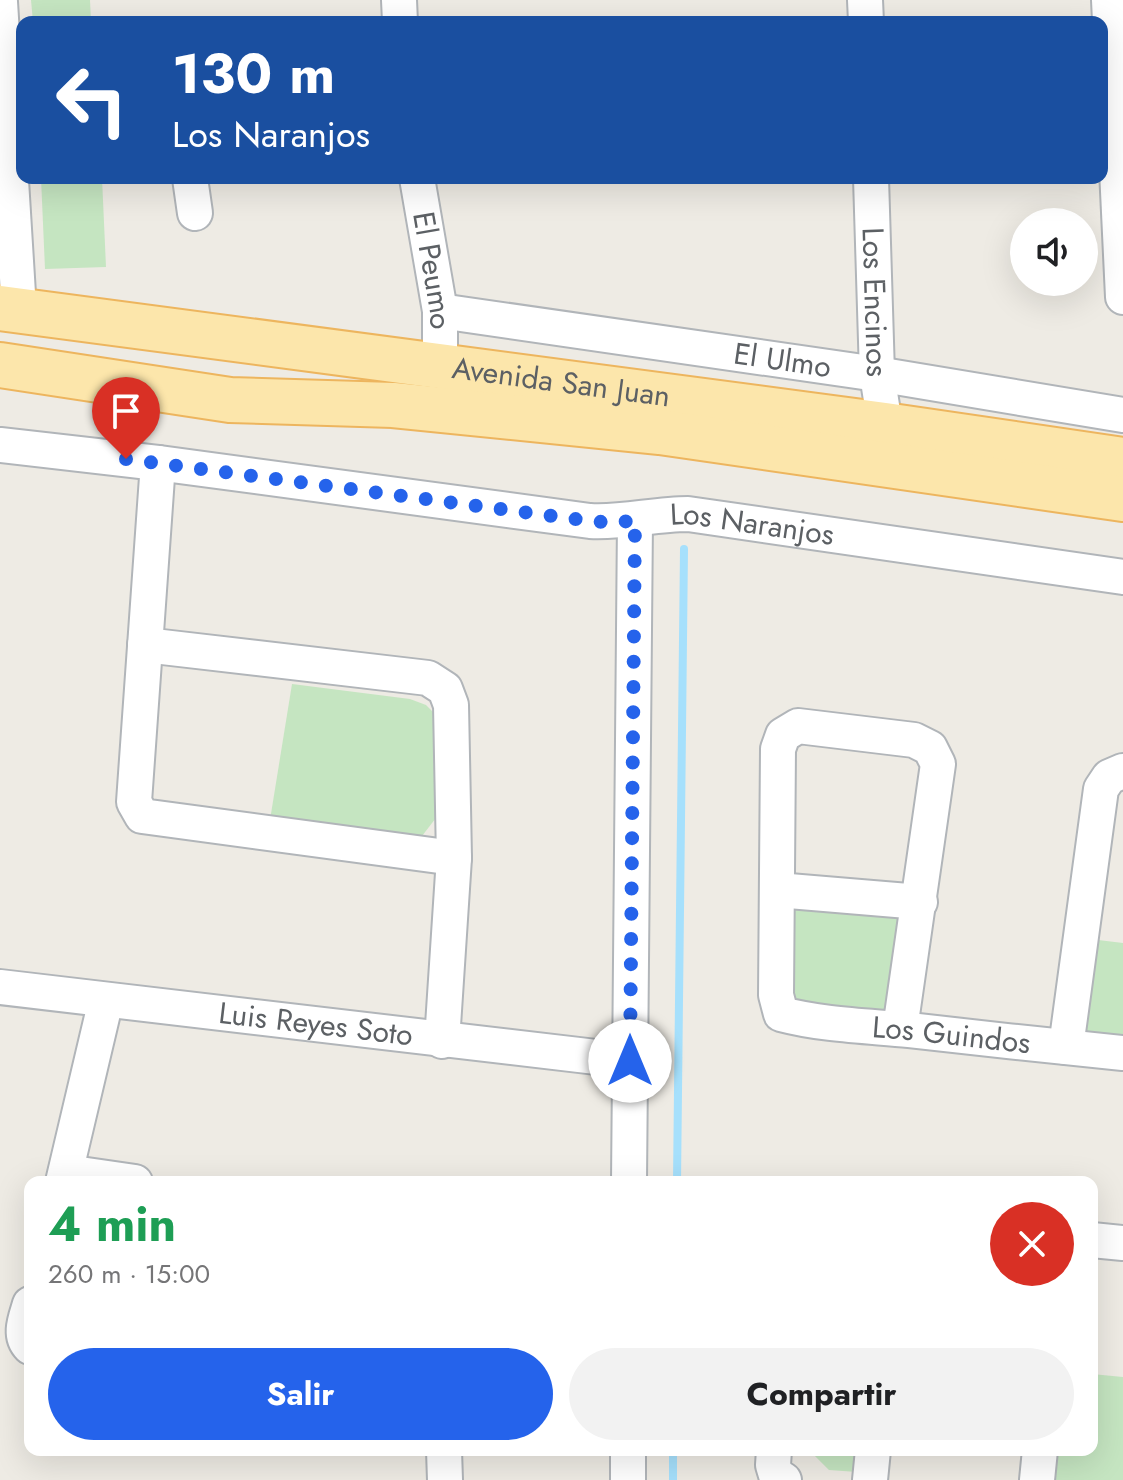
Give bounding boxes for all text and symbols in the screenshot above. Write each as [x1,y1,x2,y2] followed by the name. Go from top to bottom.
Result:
[172,33,335,114] text: 130 m
[40,48,144,152] icon: left
[172,108,370,160] text: Los Naranjos
[402,208,462,330] street label: El Peumo
[1010,208,1098,296] map controls
[1010,208,1098,296] button: sound
[852,226,899,377] street label: Los Encinos
[731,332,834,388] street label: El Ulmo
[450,346,673,417] street label: Avenida San Juan
[92,377,160,459] pin
[104,389,148,433] icon: arrive
[669,492,837,556] street label: Los Naranjos
[216,991,415,1056] street label: Luis Reyes Soto
[871,1005,1033,1064] street label: Los Guindos
[588,1019,672,1103] position arrow
[48,1190,176,1259] text: 4 min
[990,1202,1074,1286] button: close
[48,1255,210,1293] text: 260 m · 15:00
[48,1348,553,1440] button: Salir
[569,1348,1074,1440] button: Compartir

